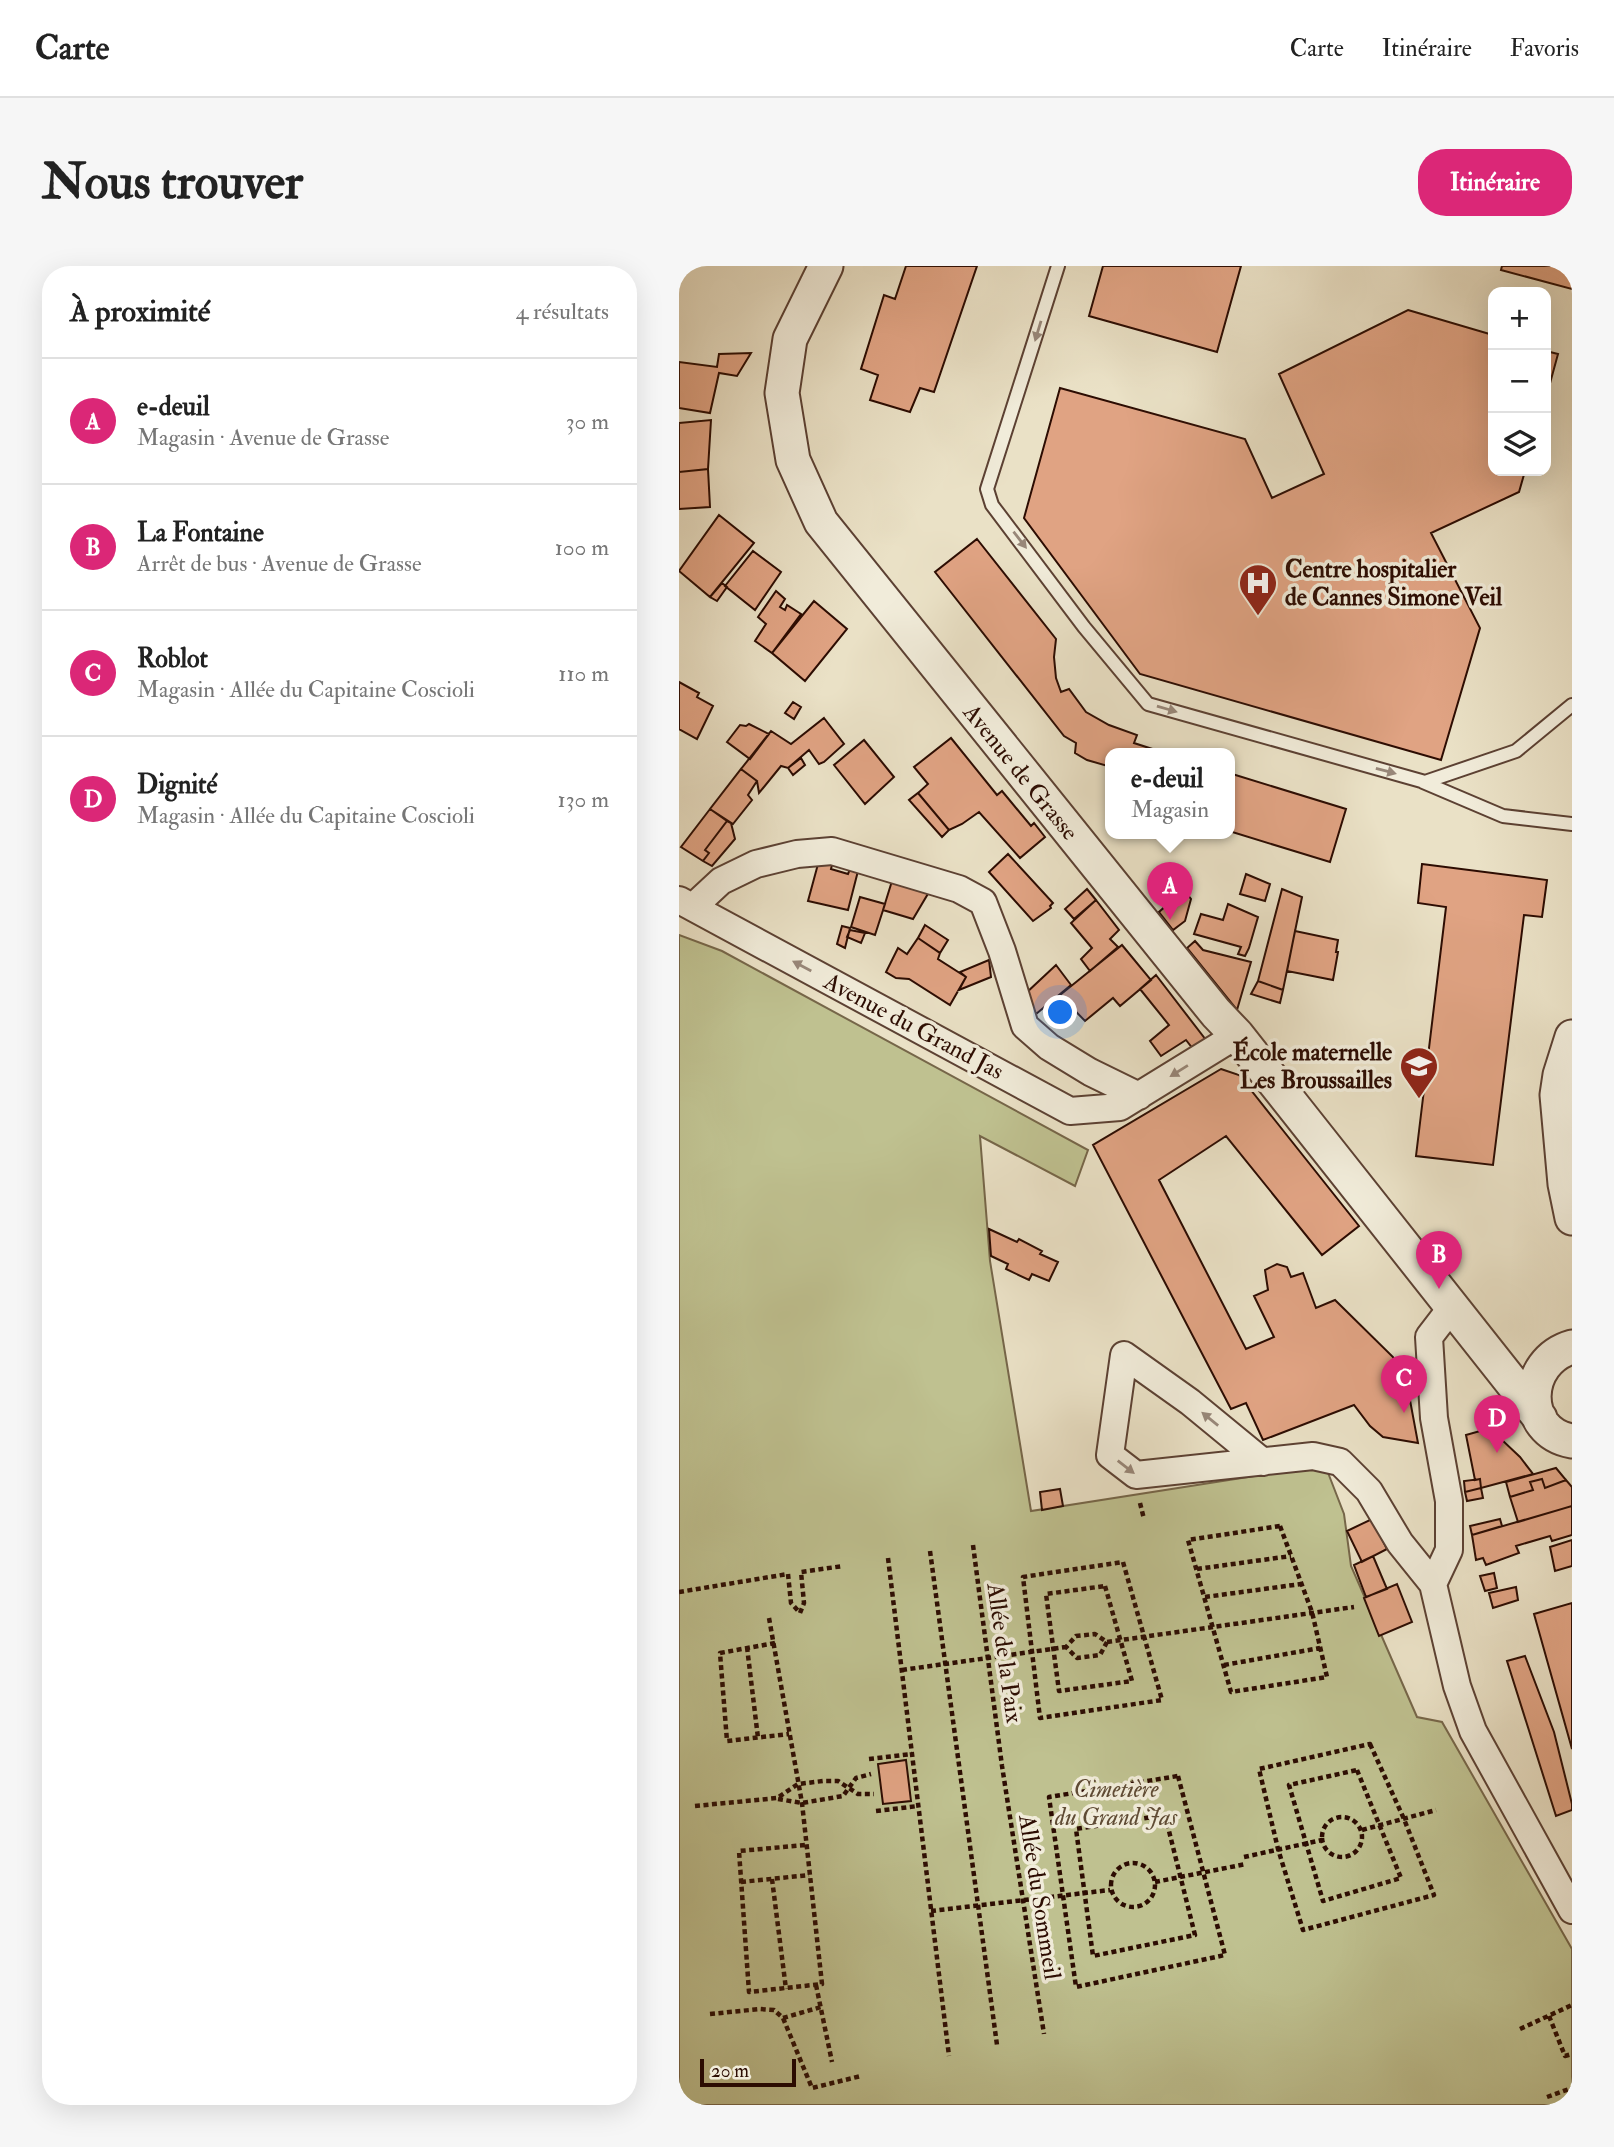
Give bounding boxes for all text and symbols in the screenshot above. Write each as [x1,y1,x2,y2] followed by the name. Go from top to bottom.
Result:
[35,28,109,69] text: Carte
[1290,33,1344,64] text: Carte
[1382,33,1472,64] text: Itinéraire
[1510,33,1579,64] text: Favoris
[1418,149,1572,216] button: Itinéraire
[42,152,303,213] text: Nous trouver
[1488,287,1551,476] map controls
[1488,287,1551,350] button: +
[70,293,210,330] text: À proximité
[516,297,609,326] text: 4 résultats
[1033,321,1043,342] one-way arrow
[1488,350,1551,413] button: −
[137,391,210,423] text: e-deuil
[86,407,100,436] text: A
[566,407,609,436] text: 30 m
[1488,413,1551,476] button: layers
[137,423,389,452] text: Magasin · Avenue de Grasse
[137,517,264,549] text: La Fontaine
[1013,531,1028,549] one-way arrow
[85,533,101,562] text: B
[555,533,609,562] text: 100 m
[137,549,422,578] text: Arrêt de bus · Avenue de Grasse
[1285,554,1503,613] place label: Centre hospitalier de Cannes Simone Veil
[1237,562,1279,617] hospital icon: Centre hospitalier de Cannes Simone Veil
[137,643,208,675] text: Roblot
[85,659,101,688] text: C
[558,659,609,688] text: 110 m
[137,675,475,704] text: Magasin · Allée du Capitaine Coscioli
[955,697,1085,847] street label: Avenue de Grasse
[1157,705,1178,715] one-way arrow
[1105,748,1235,839] popup
[1131,763,1203,795] text: e-deuil
[1376,767,1397,777] one-way arrow
[137,769,217,801] text: Dignité
[84,785,102,814] text: D
[557,785,609,814] text: 130 m
[1131,795,1209,824] text: Magasin
[137,801,475,830] text: Magasin · Allée du Capitaine Coscioli
[1147,862,1193,920] pin: A
[793,960,812,972] one-way arrow
[818,966,1009,1087] street label: Avenue du Grand Jas
[1043,995,1077,1029] your location
[1233,1036,1392,1096] place label: École maternelle Les Broussailles
[1398,1045,1440,1100] school or university icon: École maternelle Les Broussailles
[1169,1065,1188,1077] one-way arrow
[1416,1231,1462,1289] pin: B
[1381,1355,1427,1413] pin: C
[1474,1395,1520,1453] pin: D
[1201,1411,1219,1426] one-way arrow
[1117,1460,1135,1475] one-way arrow
[979,1580,1030,1725] street label: Allée de la Paix
[1054,1774,1177,1833] park label: Cimetière du Grand Jas
[1011,1811,1068,1982] street label: Allée du Sommeil
[700,2056,796,2088] scale bar
[711,2059,749,2083] text: 20 m

